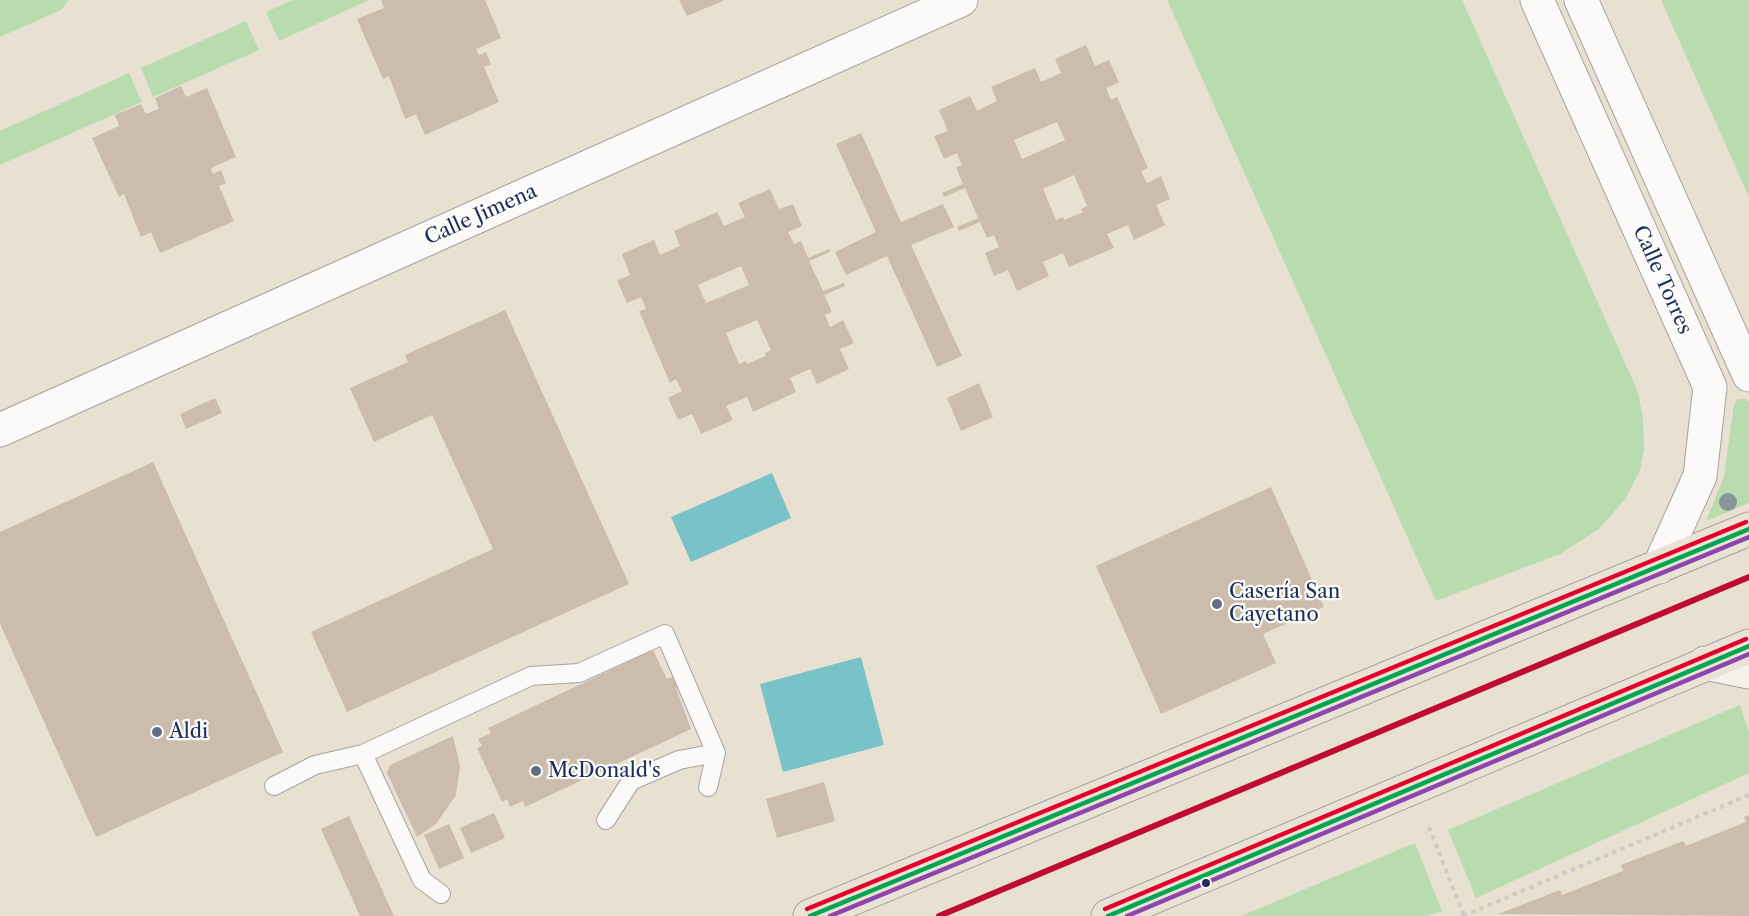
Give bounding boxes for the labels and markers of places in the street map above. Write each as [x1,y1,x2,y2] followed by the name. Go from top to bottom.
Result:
[1229,580,1340,627] place label: Casería San Cayetano
[1210,597,1224,611] marker: Casería San Cayetano
[169,720,208,744] place label: Aldi
[150,725,164,739] marker: Aldi
[548,759,661,783] place label: McDonald's
[529,764,543,778] marker: McDonald's
[1200,877,1212,889] unlabelled marker

